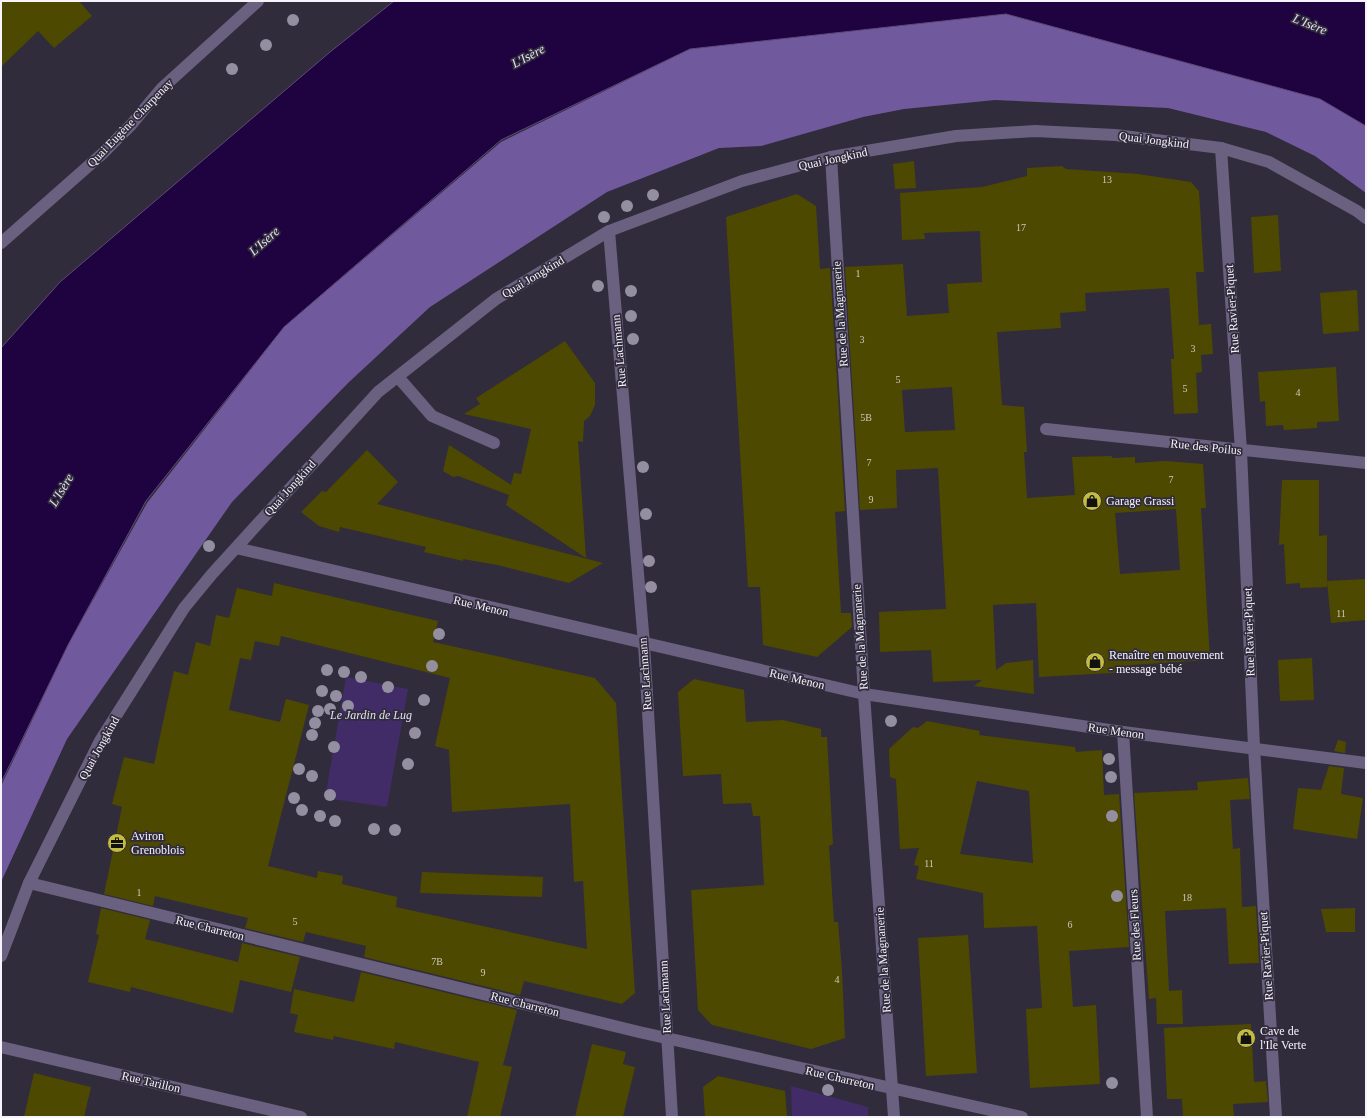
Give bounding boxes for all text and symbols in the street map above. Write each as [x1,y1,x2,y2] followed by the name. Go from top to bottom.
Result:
[1290,10,1329,38] water label: L'Isère
[508,41,547,71] water label: L'Isère
[84,76,176,170] street label: Quai Eugène Charpenay
[1118,129,1190,151] street label: Quai Jongkind
[797,145,869,173] street label: Quai Jongkind
[1102,174,1112,185] house number: 13
[1016,222,1026,233] house number: 17
[245,223,282,259] water label: L'Isère
[499,253,567,301] street label: Quai Jongkind
[829,261,851,367] street label: Rue de la Magnanerie
[1222,264,1242,354] street label: Rue Ravier-Piquet
[856,268,861,279] house number: 1
[609,314,629,388] street label: Rue Lachmann
[860,334,865,345] house number: 3
[1191,343,1196,354] house number: 3
[896,374,901,385] house number: 5
[1183,383,1188,394] house number: 5
[1296,387,1301,398] house number: 4
[860,412,872,423] house number: 5B
[1170,436,1243,458] street label: Rue des Poilus
[261,457,319,519] street label: Quai Jongkind
[867,457,872,468] house number: 7
[45,471,77,510] water label: L'Isère
[1169,474,1174,485] house number: 7
[1081,490,1103,512] shop icon: Garage Grassi
[869,494,874,505] house number: 9
[1106,494,1175,508] place label: Garage Grassi
[849,584,871,690] street label: Rue de la Magnanerie
[1240,587,1258,677] street label: Rue Ravier-Piquet
[452,593,510,619] street label: Rue Menon
[1336,608,1346,619] house number: 11
[635,637,655,711] street label: Rue Lachmann
[1109,648,1224,676] place label: Renaître en mouvement - message bébé
[1084,651,1106,673] shop icon: Renaître en mouvement - message bébé
[768,666,826,692] street label: Rue Menon
[329,708,412,722] park label: Le Jardin de Lug
[76,714,122,782] street label: Quai Jongkind
[1087,720,1145,742] street label: Rue Menon
[131,829,185,857] place label: Aviron Grenoblois
[106,832,128,854] office icon: Aviron Grenoblois
[924,858,934,869] house number: 11
[137,887,142,898] house number: 1
[1126,889,1144,961] street label: Rue des Fleurs
[1182,892,1192,903] house number: 18
[872,907,894,1013] street label: Rue de la Magnanerie
[1256,911,1276,1001] street label: Rue Ravier-Piquet
[174,913,246,943] street label: Rue Charreton
[293,916,298,927] house number: 5
[1068,919,1073,930] house number: 6
[431,956,443,967] house number: 7B
[656,960,674,1034] street label: Rue Lachmann
[481,967,486,978] house number: 9
[835,974,840,985] house number: 4
[489,989,561,1019] street label: Rue Charreton
[1260,1024,1306,1052] place label: Cave de l'Ile Verte
[1235,1027,1257,1049] shop icon: Cave de l'Ile Verte
[804,1063,876,1093] street label: Rue Charreton
[120,1068,182,1096] street label: Rue Tarillon

